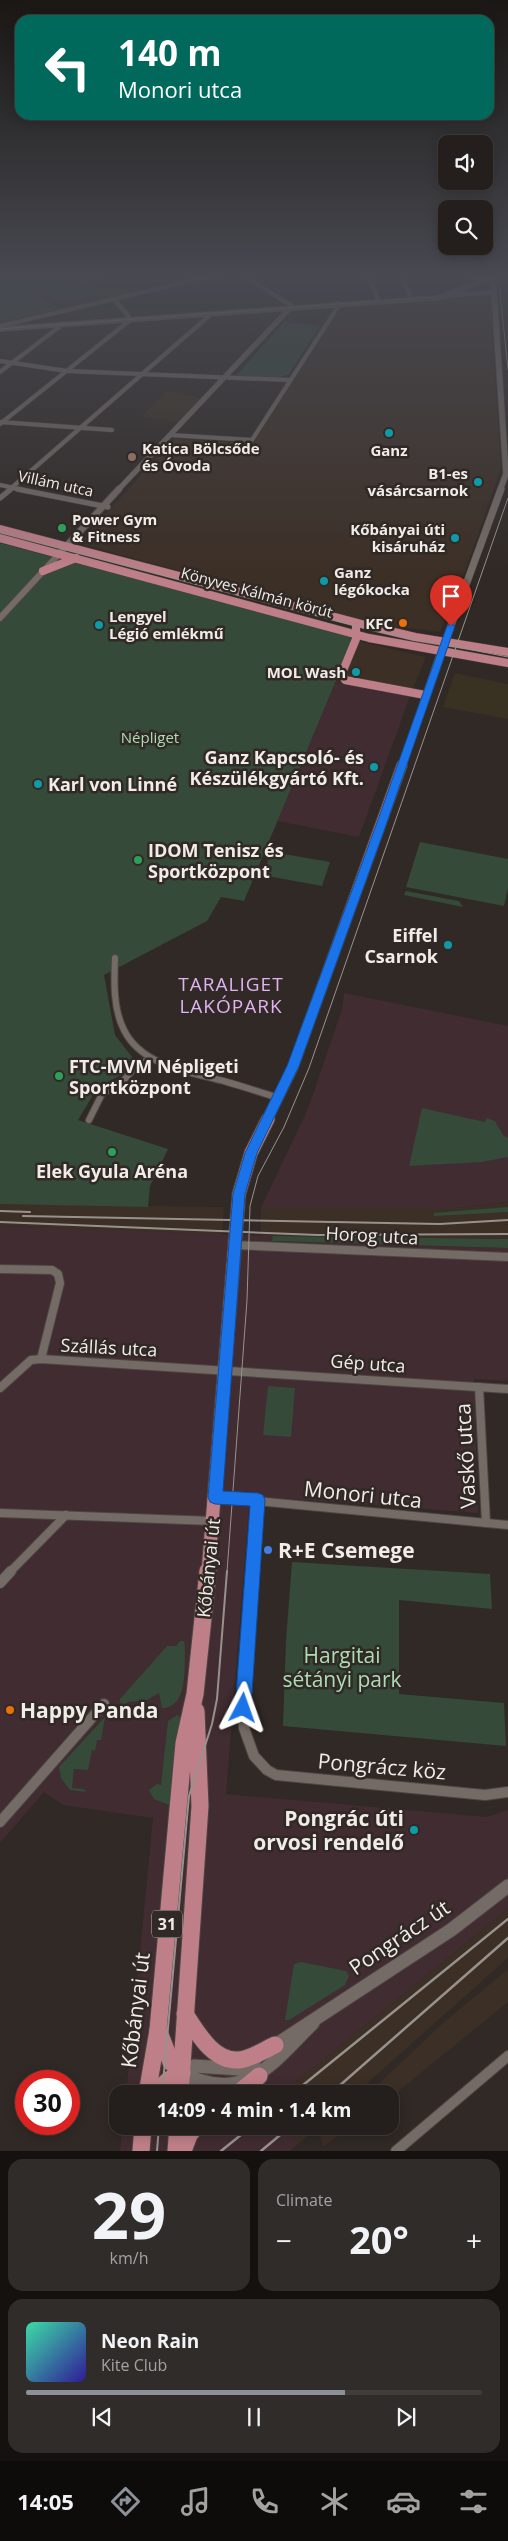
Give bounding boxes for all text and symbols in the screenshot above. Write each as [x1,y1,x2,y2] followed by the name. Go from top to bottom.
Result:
[118,29,222,76] text: 140 m
[35,35,100,100] icon: left
[118,74,242,104] text: Monori utca
[438,135,493,255] map controls
[438,135,493,190] button: sound
[438,200,493,255] button: search
[383,427,395,439] marker: Ganz
[142,438,260,475] place label: Katica Bölcsőde és Óvoda
[370,440,408,460] place label: Ganz
[126,451,138,463] marker: Katica Bölcsőde és Óvoda
[368,463,469,500] place label: B1-es vásárcsarnok
[17,465,95,501] street label: Villám utca
[472,476,484,488] marker: B1-es vásárcsarnok
[72,509,157,546] place label: Power Gym & Fitness
[350,519,445,556] place label: Kőbányai úti kisáruház
[56,522,68,534] marker: Power Gym & Fitness
[449,532,461,544] marker: Kőbányai úti kisáruház
[179,562,335,622] street label: Könyves Kálmán körút
[334,562,410,599] place label: Ganz légókocka
[318,575,330,587] marker: Ganz légókocka
[430,575,472,626] pin
[437,582,465,610] icon: arrive
[109,606,224,643] place label: Lengyel Légió emlékmű
[365,613,393,633] place label: KFC
[397,617,409,629] marker: KFC
[93,619,105,631] marker: Lengyel Légió emlékmű
[267,662,346,682] place label: MOL Wash
[350,666,362,678] marker: MOL Wash
[121,727,179,747] park label: Népliget
[190,745,364,790] place label: Ganz Kapcsoló- és Készülékgyártó Kft.
[368,761,380,773] marker: Ganz Kapcsoló- és Készülékgyártó Kft.
[48,772,177,796] place label: Karl von Linné
[32,778,44,790] marker: Karl von Linné
[148,838,284,883] place label: IDOM Tenisz és Sportközpont
[132,854,144,866] marker: IDOM Tenisz és Sportközpont
[364,923,439,968] place label: Eiffel Csarnok
[442,939,454,951] marker: Eiffel Csarnok
[178,971,284,1019] district label: TARALIGET LAKÓPARK
[69,1054,239,1099] place label: FTC-MVM Népligeti Sportközpont
[53,1070,65,1082] marker: FTC-MVM Népligeti Sportközpont
[106,1146,118,1158] marker: Elek Gyula Aréna
[36,1159,188,1183] place label: Elek Gyula Aréna
[325,1221,419,1249] street label: Horog utca
[60,1332,158,1362] street label: Szállás utca
[330,1348,406,1378] street label: Gép utca
[448,1403,482,1509] street label: Vaskő utca
[303,1474,423,1514] street label: Monori utca
[191,1517,225,1619] street label: Kőbányai út
[278,1536,415,1564] place label: R+E Csemege
[262,1544,274,1556] marker: R+E Csemege
[282,1641,402,1693] park label: Hargitai sétányi park
[216,1681,268,1733] position arrow
[20,1696,158,1724] place label: Happy Panda
[4,1704,16,1716] marker: Happy Panda
[317,1746,447,1786] street label: Pongrácz köz
[253,1804,404,1856] place label: Pongrác úti orvosi rendelő
[408,1824,420,1836] marker: Pongrác úti orvosi rendelő
[343,1893,455,1981] street label: Pongrácz út
[152,1910,182,1938] road number: 31
[114,1951,156,2069] street label: Kőbányai út
[15,2070,80,2135] speed limit sign: 30
[157,2097,351,2123] text: 14:09 · 4 min · 1.4 km
[92,2170,166,2258] text: 29
[276,2189,333,2211] text: Climate
[349,2213,409,2265] text: 20°
[276,2221,292,2259] text: −
[466,2221,482,2259] text: +
[110,2247,148,2269] text: km/h
[101,2328,199,2354] text: Neon Rain
[101,2354,167,2376] text: Kite Club
[88,2403,116,2431] icon: previous
[240,2403,268,2431] icon: pause
[392,2403,420,2431] icon: next
[108,2484,143,2519] icon: directions
[178,2484,213,2519] icon: music
[247,2484,282,2519] icon: phone
[317,2484,352,2519] icon: climate
[386,2484,421,2519] icon: car
[456,2484,491,2519] icon: filters
[17,2486,74,2516] text: 14:05

